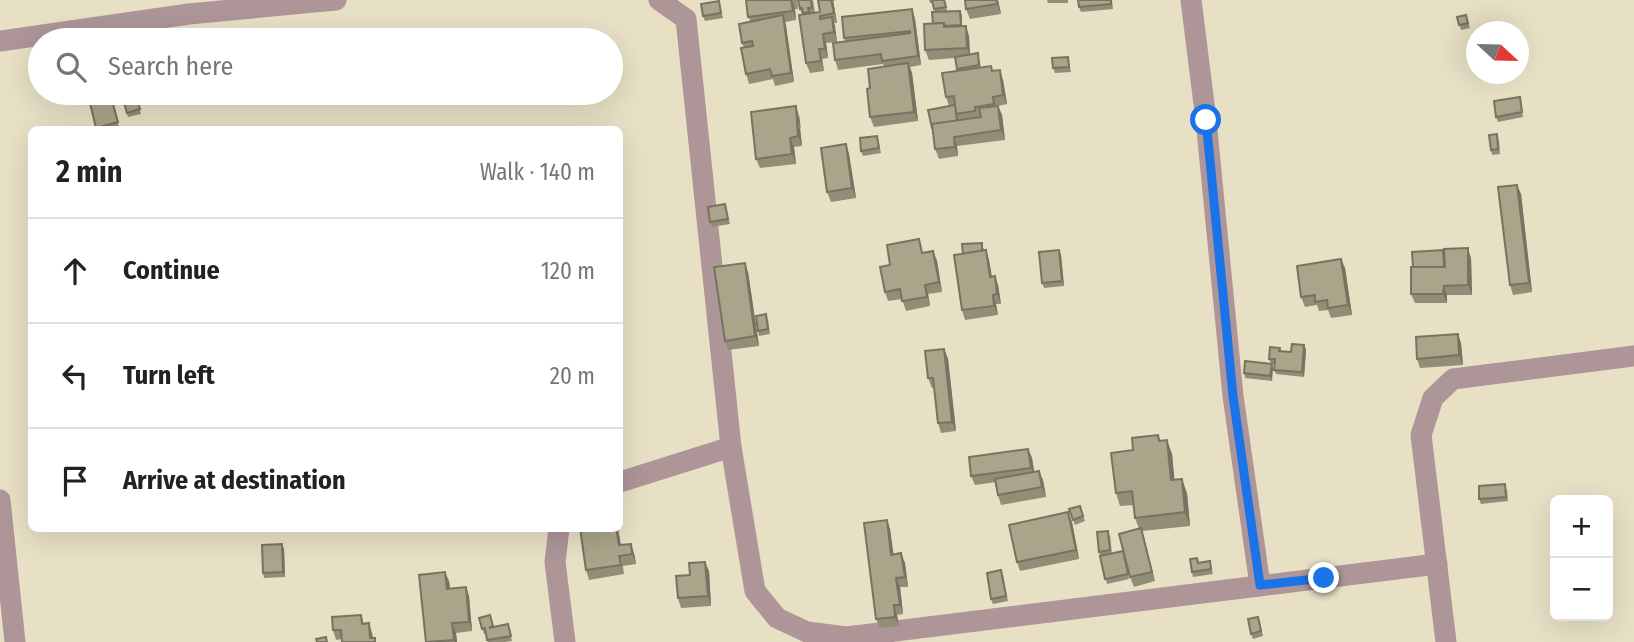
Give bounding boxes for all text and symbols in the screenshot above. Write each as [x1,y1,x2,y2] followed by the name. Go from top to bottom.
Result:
[1466,21,1529,84] north arrow
[28,28,623,105] search box
[52,48,90,86] icon: search
[108,51,233,82] text: Search here
[1190,104,1221,135] route start
[56,154,123,190] text: 2 min
[480,158,595,186] text: Walk · 140 m
[56,252,94,290] icon: ahead
[123,255,220,286] text: Continue
[541,257,595,285] text: 120 m
[56,357,94,395] icon: left
[123,360,215,391] text: Turn left
[550,362,595,390] text: 20 m
[56,462,94,500] icon: arrive
[123,465,346,496] text: Arrive at destination
[1550,495,1613,621] map controls
[1550,495,1613,558] button: +
[1550,558,1613,621] button: −
[1308,562,1339,593] route end

